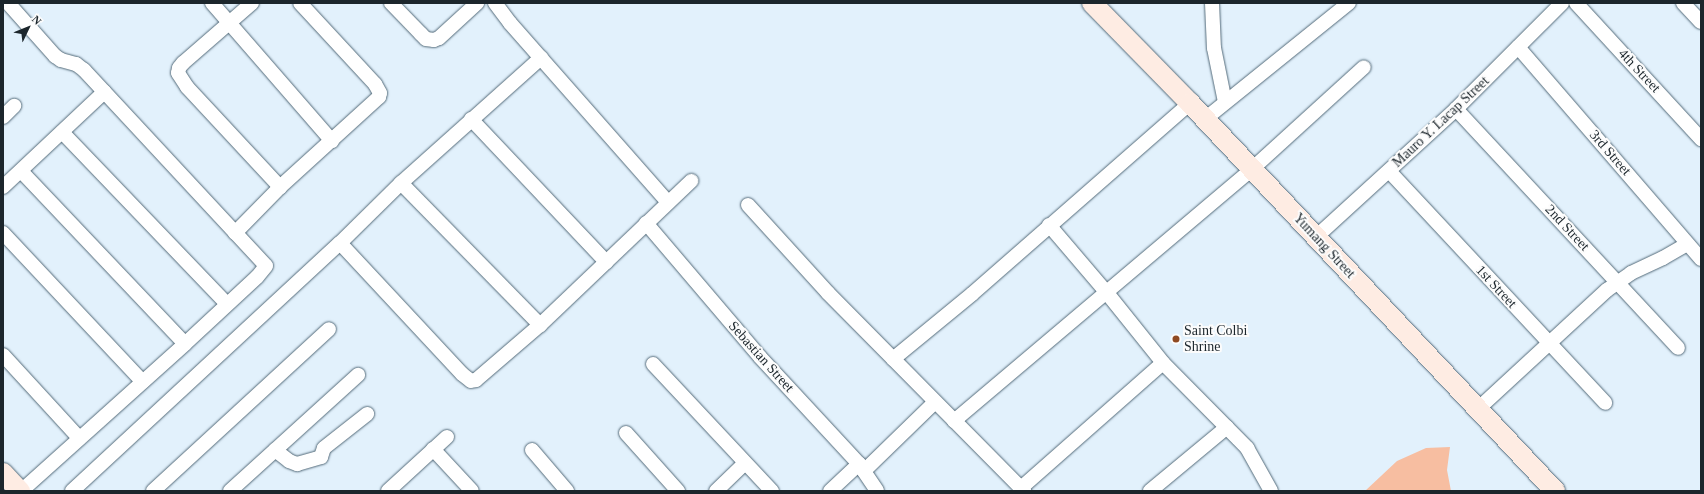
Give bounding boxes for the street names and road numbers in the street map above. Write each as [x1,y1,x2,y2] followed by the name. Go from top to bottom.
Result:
[1614,46,1664,96] street label: 4th Street
[1389,73,1493,171] street label: Mauro Y. Lacap Street
[1586,127,1634,179] street label: 3rd Street
[1541,201,1593,255] street label: 2nd Street
[1290,210,1358,282] street label: Yumang Street
[1472,262,1520,312] street label: 1st Street
[725,318,797,396] street label: Sebastian Street

